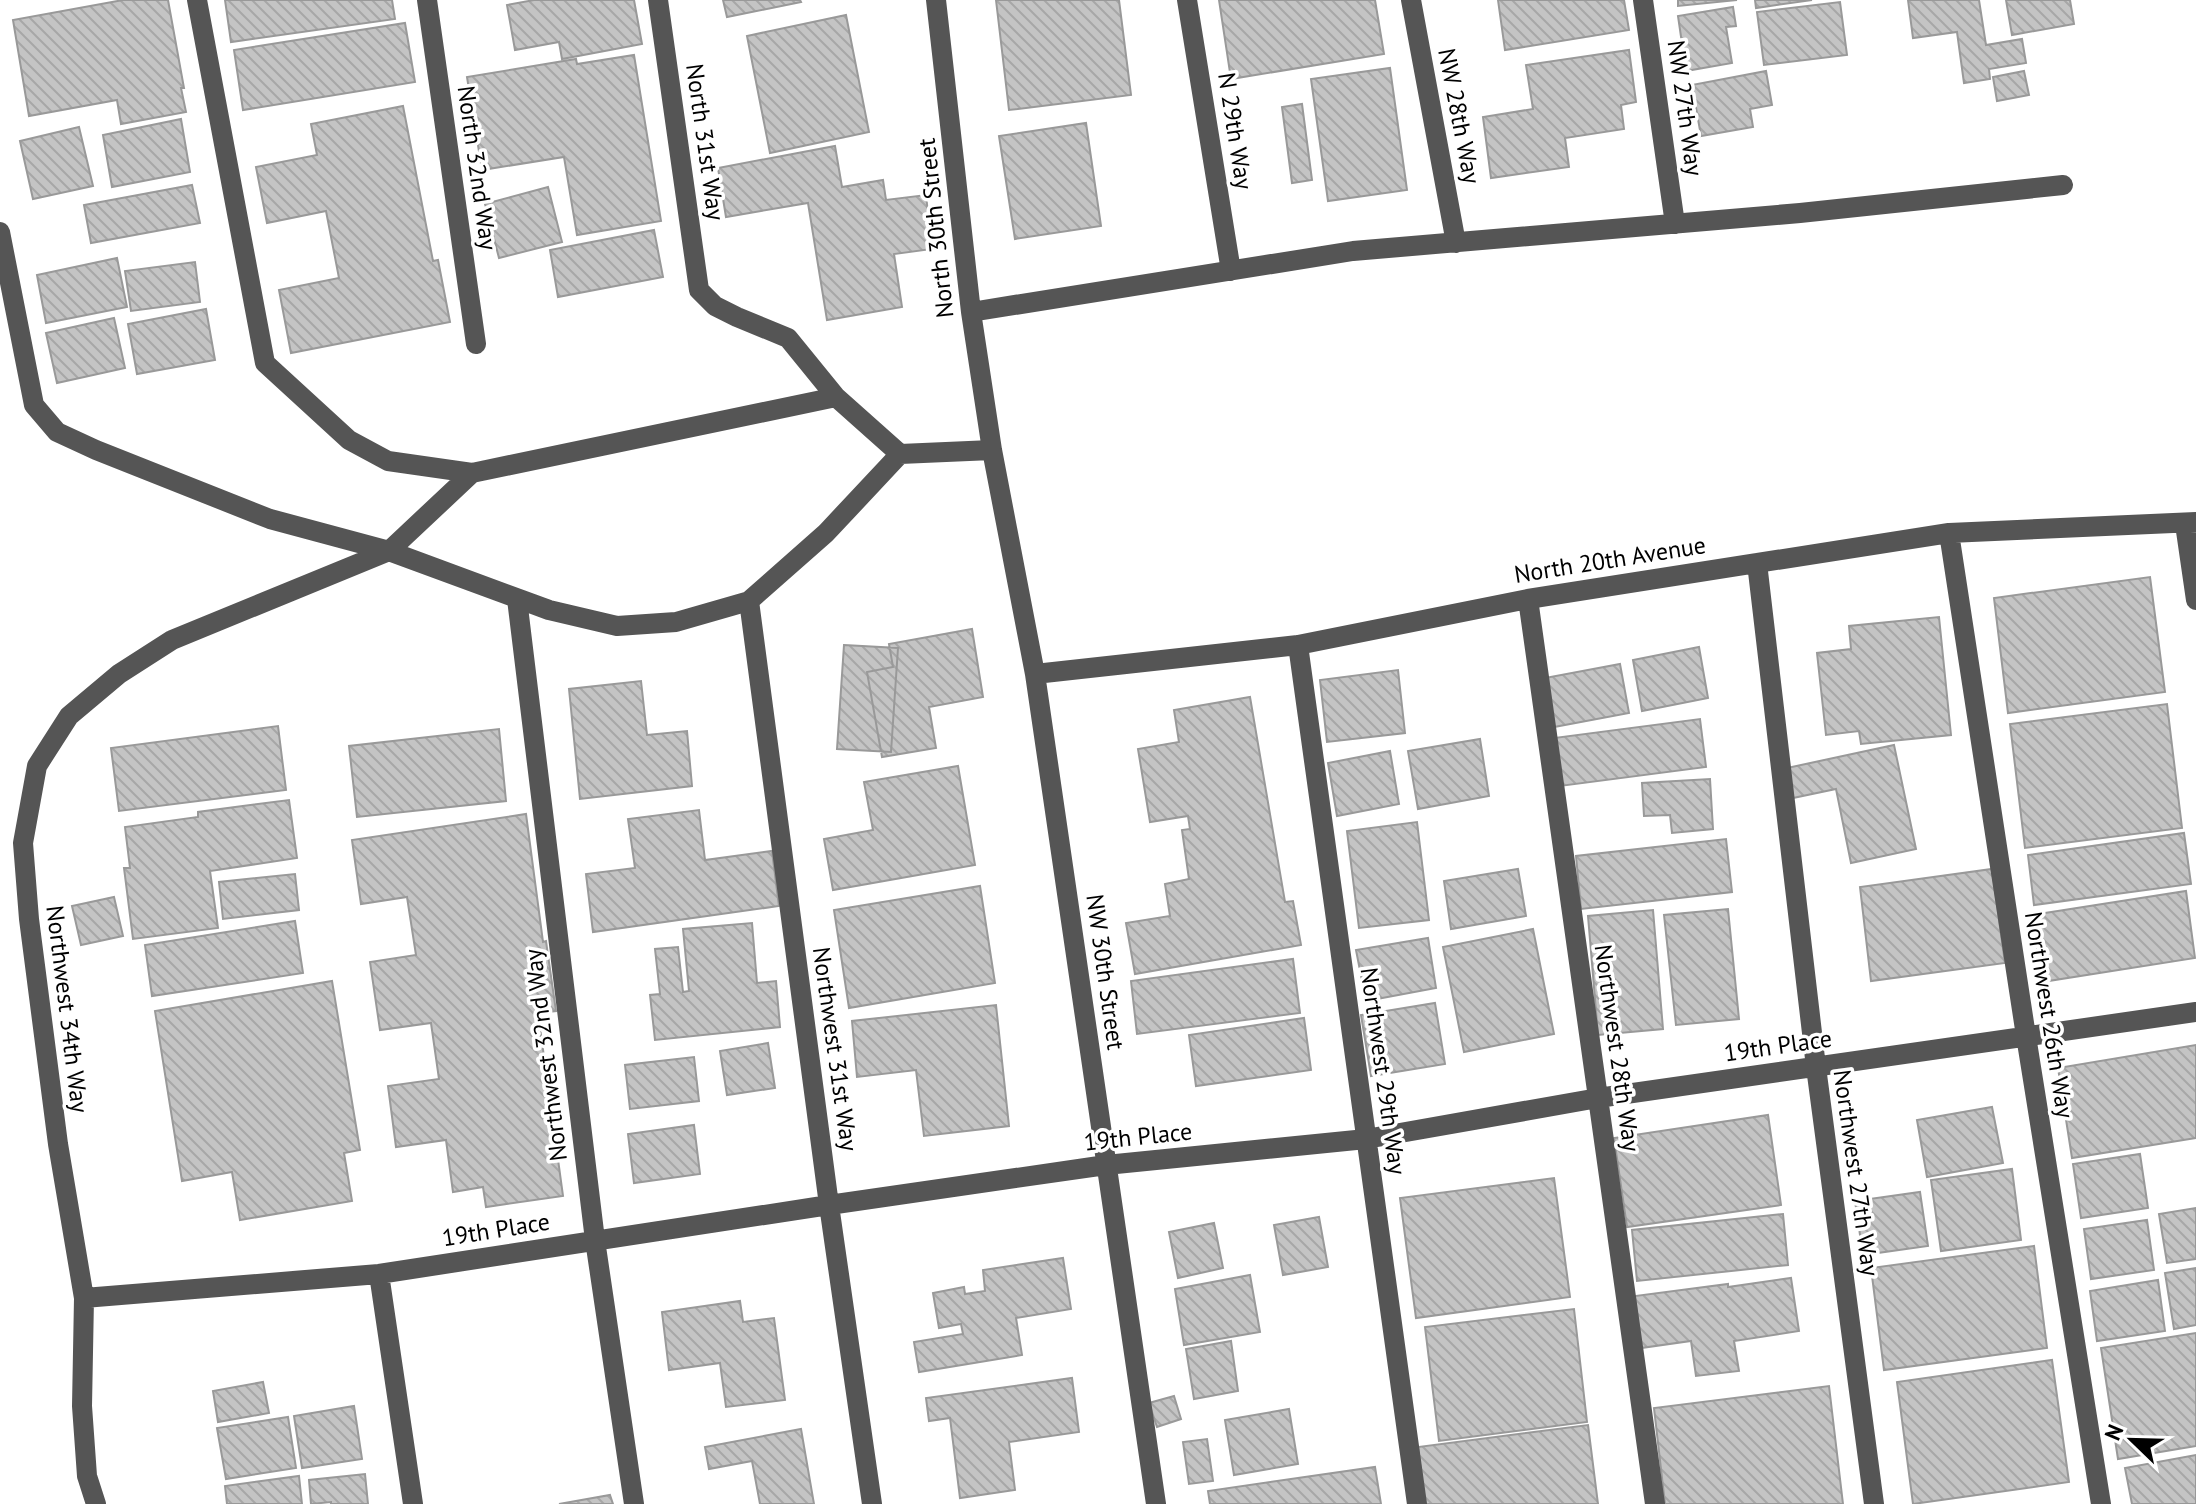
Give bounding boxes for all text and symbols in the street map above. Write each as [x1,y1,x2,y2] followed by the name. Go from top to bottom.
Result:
[1661,38,1710,178] street label: NW 27th Way
[1431,46,1488,186] street label: NW 28th Way
[679,62,732,222] street label: North 31st Way
[1211,70,1260,192] street label: N 29th Way
[451,84,504,252] street label: North 32nd Way
[911,137,960,320] street label: North 30th Street
[1512,529,1708,590] street label: North 20th Avenue
[1079,892,1132,1052] street label: NW 30th Street
[39,903,96,1114] street label: Northwest 34th Way
[2018,909,2081,1120] street label: Northwest 26th Way
[1588,942,1647,1153] street label: Northwest 28th Way
[806,945,865,1153] street label: Northwest 31st Way
[517,947,574,1163] street label: Northwest 32nd Way
[1354,965,1413,1176] street label: Northwest 29th Way
[1722,1023,1834,1068] street label: 19th Place
[1827,1068,1886,1278] street label: Northwest 27th Way
[1082,1115,1194,1158] street label: 19th Place
[440,1206,552,1253] street label: 19th Place
[2092,1400,2172,1480] north arrow
[2098,1420,2129,1444] text: N

